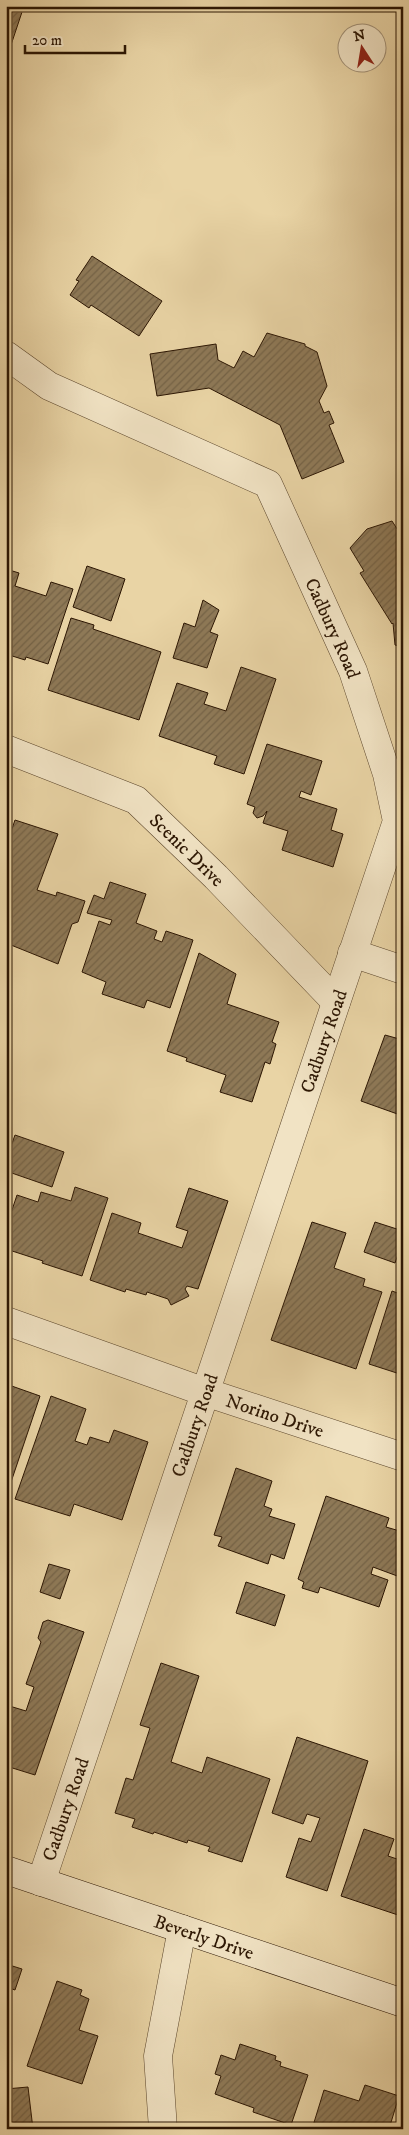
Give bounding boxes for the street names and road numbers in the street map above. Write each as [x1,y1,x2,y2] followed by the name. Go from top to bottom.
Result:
[299,575,365,682] street label: Cadbury Road
[144,809,229,892] street label: Scenic Drive
[296,986,353,1096] street label: Cadbury Road
[167,1370,224,1480] street label: Cadbury Road
[223,1390,327,1443] street label: Norino Drive
[38,1754,95,1864] street label: Cadbury Road
[151,1910,257,1965] street label: Beverly Drive

